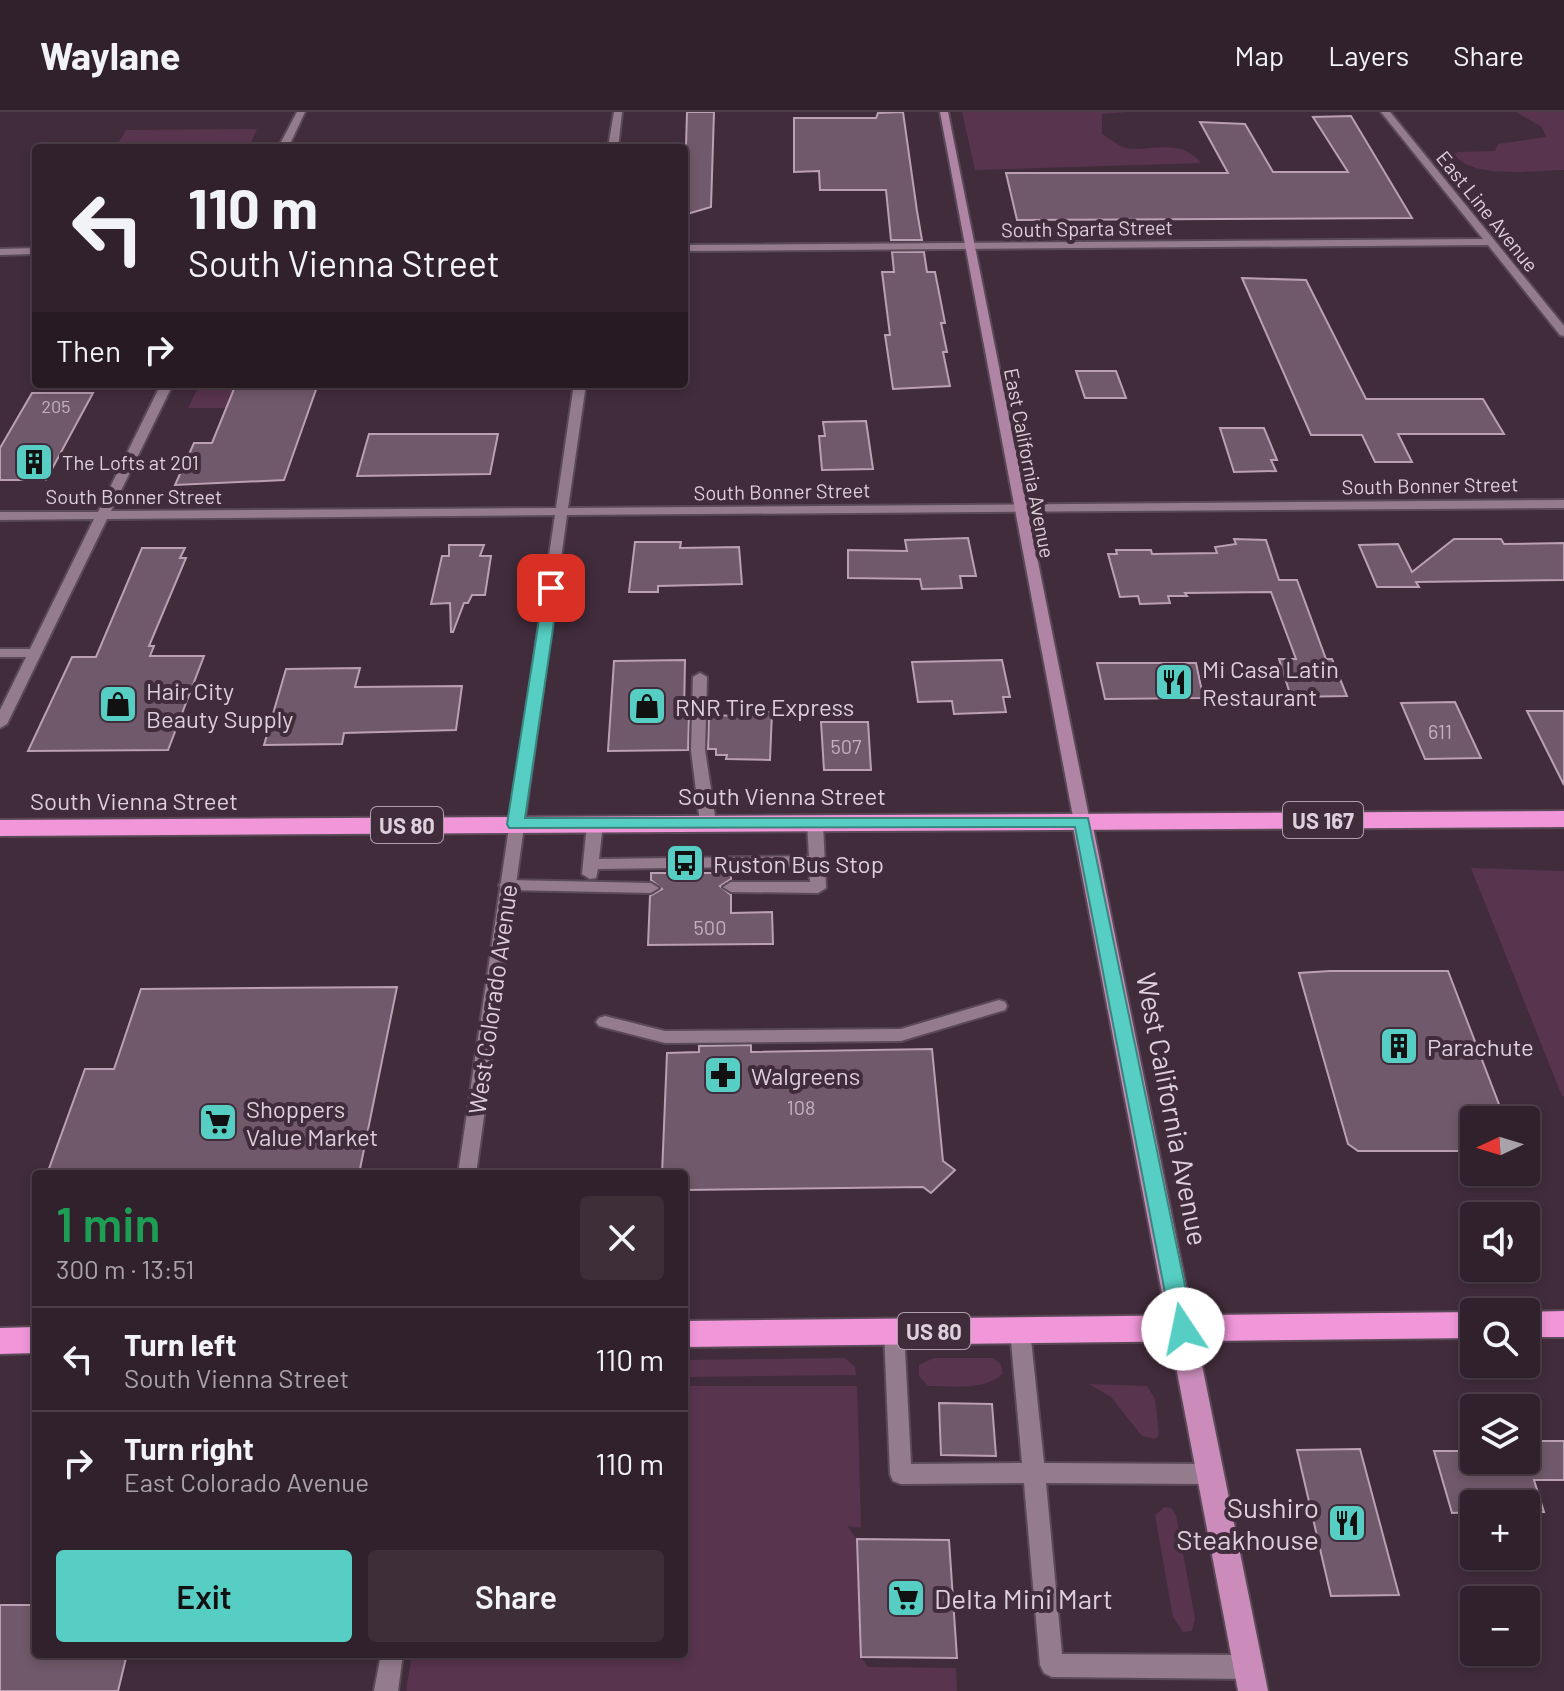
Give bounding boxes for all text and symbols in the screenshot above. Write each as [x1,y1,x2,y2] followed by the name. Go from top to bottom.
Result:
[40,32,181,78] text: Waylane
[1234,38,1284,72] text: Map
[1328,38,1409,72] text: Layers
[1453,38,1524,72] text: Share
[1432,146,1544,276] street label: East Line Avenue
[188,173,318,240] text: 110 m
[56,176,160,280] icon: left
[1001,215,1173,241] street label: South Sparta Street
[188,241,500,284] text: South Vienna Street
[137,328,181,372] icon: right
[56,332,121,368] text: Then
[1000,366,1060,560] street label: East California Avenue
[41,395,71,417] house number: 205
[13,441,55,483] building icon: The Lofts at 201
[62,450,199,474] place label: The Lofts at 201
[1341,471,1519,499] street label: South Bonner Street
[693,477,871,505] street label: South Bonner Street
[46,484,222,508] street label: South Bonner Street
[517,554,585,622] pin
[529,566,573,610] icon: arrive
[1202,654,1339,711] place label: Mi Casa Latin Restaurant
[1153,661,1195,703] restaurant icon: Mi Casa Latin Restaurant
[146,676,293,733] place label: Hair City Beauty Supply
[97,683,139,725] shop icon: Hair City Beauty Supply
[626,685,668,727] shop icon: RNR Tire Express
[675,692,854,721] place label: RNR Tire Express
[1428,719,1452,743] house number: 611
[830,734,862,758] house number: 507
[678,781,886,810] street label: South Vienna Street
[30,786,238,815] street label: South Vienna Street
[1283,802,1363,838] road number: US 167
[371,807,443,843] road number: US 80
[664,842,706,884] bus stop icon: Ruston Bus Stop
[713,849,884,878] place label: Ruston Bus Stop
[461,882,523,1116] street label: West Colorado Avenue
[694,915,726,939] house number: 500
[1130,970,1216,1248] street label: West California Avenue
[1378,1025,1420,1067] building icon: Parachute
[1427,1032,1534,1061] place label: Parachute
[702,1054,744,1096] pharmacy icon: Walgreens
[751,1061,860,1090] place label: Walgreens
[246,1094,378,1151] place label: Shoppers Value Market
[787,1095,815,1119] house number: 108
[197,1101,239,1143] supermarket icon: Shoppers Value Market
[1460,1106,1540,1186] north arrow
[1460,1106,1540,1666] map controls
[56,1194,161,1252] text: 1 min
[580,1196,664,1280] button: close
[1460,1202,1540,1282] button: sound
[56,1253,194,1284] text: 300 m · 13:51
[1141,1287,1225,1371] position arrow
[1460,1298,1540,1378] button: search
[898,1313,970,1349] road number: US 80
[124,1326,237,1362] text: Turn left
[56,1337,100,1381] icon: left
[595,1341,664,1377] text: 110 m
[124,1362,349,1393] text: South Vienna Street
[1460,1394,1540,1474] button: layers
[124,1430,254,1466] text: Turn right
[56,1441,100,1485] icon: right
[595,1445,664,1481] text: 110 m
[124,1466,369,1497] text: East Colorado Avenue
[1176,1490,1319,1556] place label: Sushiro Steakhouse
[1460,1490,1540,1570] button: +
[1326,1502,1368,1544] restaurant icon: Sushiro Steakhouse
[56,1550,352,1642] button: Exit
[368,1550,664,1642] button: Share
[885,1577,927,1619] supermarket icon: Delta Mini Mart
[934,1581,1113,1615] place label: Delta Mini Mart
[1460,1586,1540,1666] button: −

